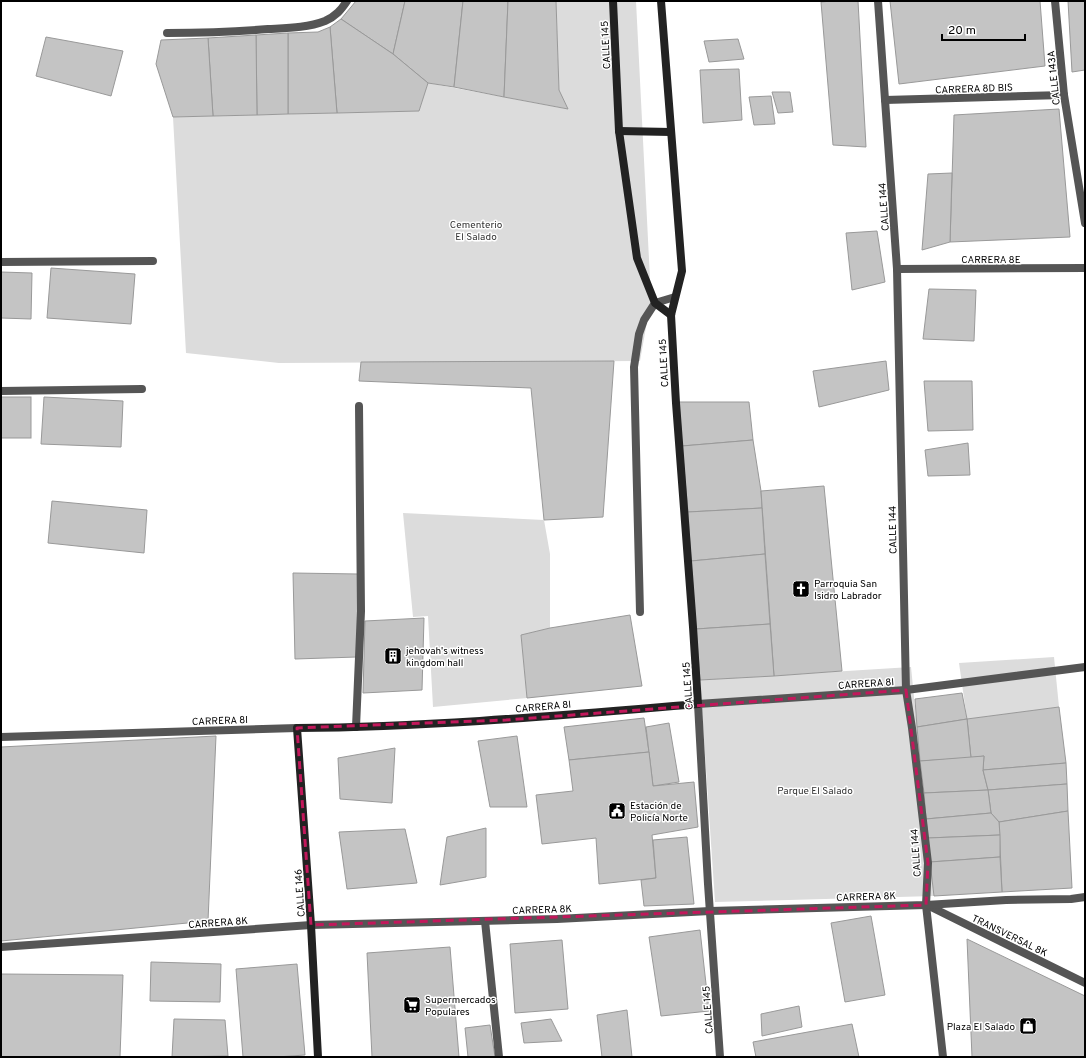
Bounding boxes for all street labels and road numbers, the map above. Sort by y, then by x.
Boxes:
street label: CALLE 145 [599,20,614,69]
street label: CALLE 143A [1045,50,1064,106]
street label: CARRERA 8D BIS [935,82,1013,97]
street label: CALLE 144 [876,182,893,231]
street label: CARRERA 8E [961,254,1021,267]
street label: CALLE 145 [657,338,672,387]
street label: CALLE 144 [887,506,900,554]
street label: CALLE 145 [680,661,697,710]
street label: CARRERA 8I [838,676,895,693]
street label: CARRERA 8I [515,699,572,716]
street label: CARRERA 8I [192,714,248,729]
street label: CALLE 144 [908,828,925,877]
street label: CALLE 146 [292,868,309,917]
street label: CARRERA 8K [836,890,897,905]
street label: CARRERA 8K [512,903,573,918]
street label: TRANSVERSAL 8K [969,912,1050,961]
street label: CARRERA 8K [188,915,249,932]
street label: CALLE 145 [700,985,717,1034]

